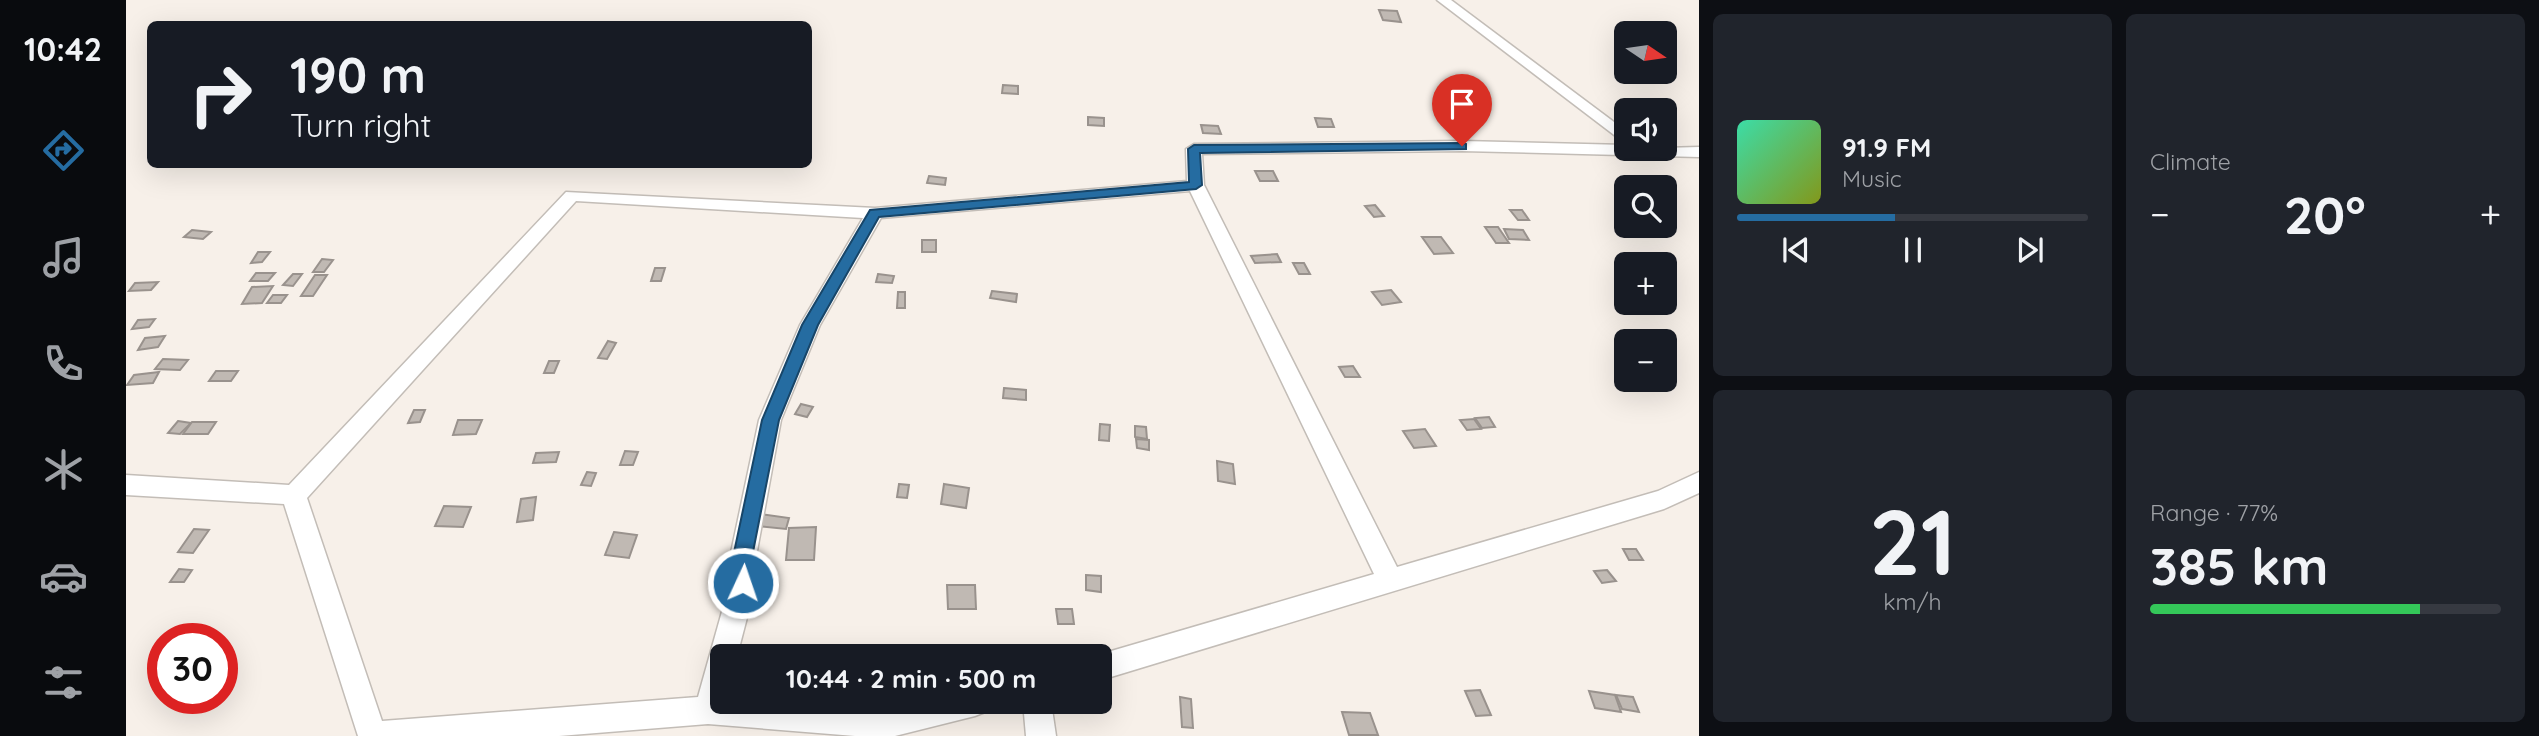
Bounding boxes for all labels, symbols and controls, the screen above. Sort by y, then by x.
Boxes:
north arrow [1614,21,1676,84]
map controls [1614,21,1677,392]
text: 10:42 [24,29,102,69]
text: 190 m [290,44,426,105]
icon: right [175,49,266,140]
pin [1432,74,1492,146]
icon: arrive [1443,85,1481,123]
button: sound [1614,98,1677,161]
text: Turn right [290,105,431,145]
icon: directions [39,126,88,175]
text: 91.9 FM [1842,131,1931,164]
text: Climate [2150,147,2231,176]
text: Music [1842,164,1902,193]
button: search [1614,175,1677,238]
text: 20° [2284,182,2366,247]
text: − [2150,190,2170,238]
text: + [2480,190,2501,238]
icon: previous [1777,231,1815,269]
icon: pause [1894,231,1932,269]
icon: next [2011,231,2049,269]
icon: music [39,233,88,282]
button: + [1614,252,1677,315]
button: − [1614,329,1677,392]
icon: phone [39,339,88,388]
icon: climate [39,445,88,494]
text: 21 [1869,484,1956,598]
text: Range · 77% [2150,498,2278,527]
text: 385 km [2150,533,2328,598]
position arrow [706,546,780,620]
icon: car [39,552,88,601]
text: km/h [1883,587,1942,616]
speed limit sign: 30 [147,623,238,714]
icon: filters [39,658,88,707]
text: 10:44 · 2 min · 500 m [786,662,1036,695]

